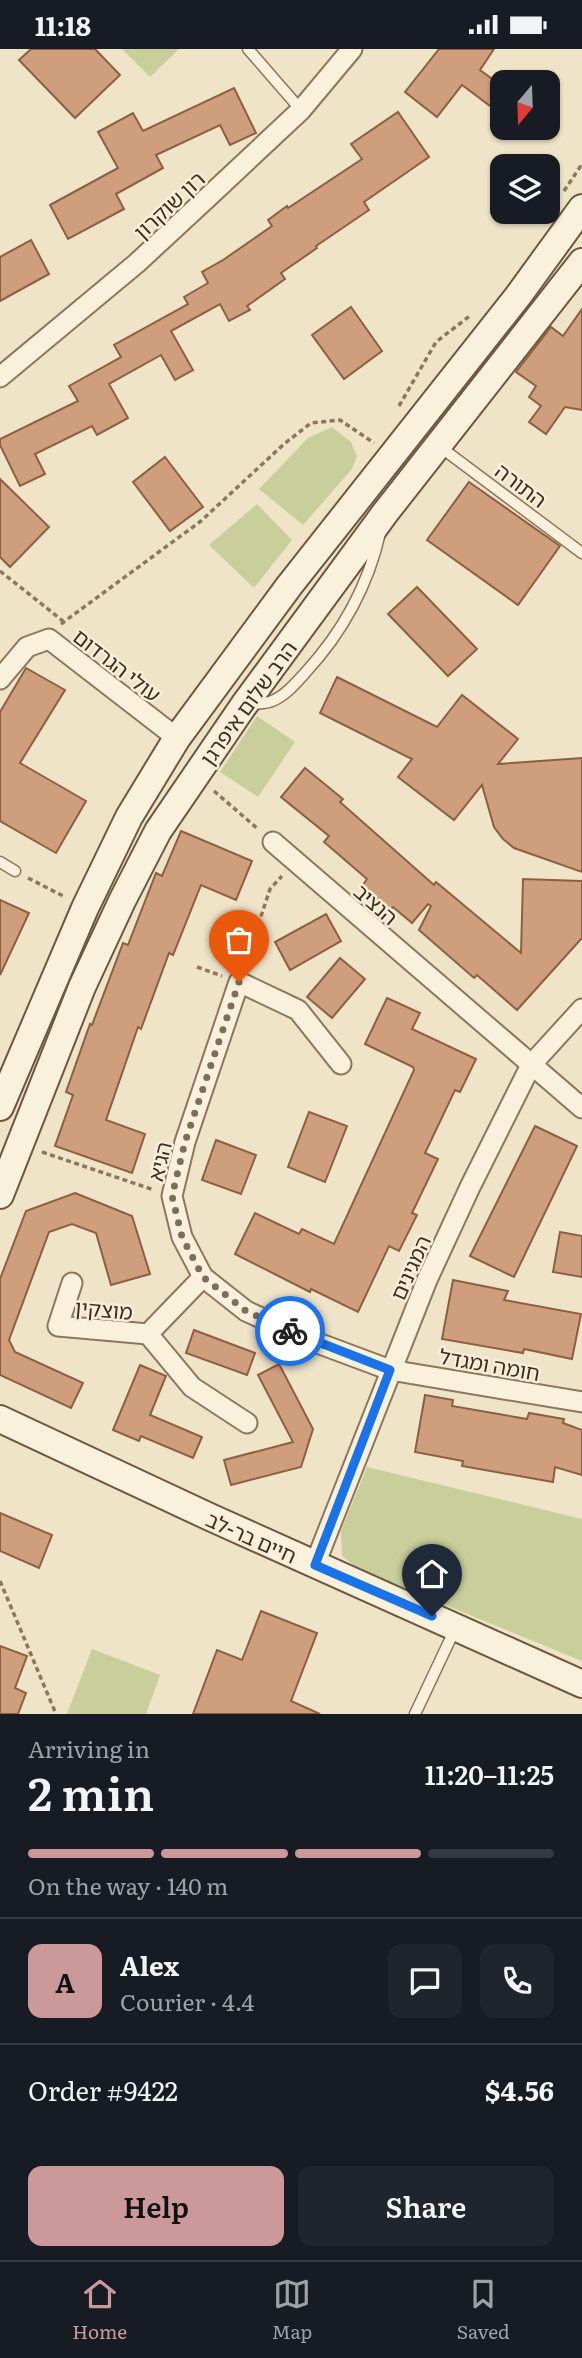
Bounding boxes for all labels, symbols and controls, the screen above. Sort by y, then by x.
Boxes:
text: 11:18 [35,5,91,44]
north arrow [490,70,560,140]
map controls [490,70,560,224]
button: layers [490,154,560,224]
street label: רון שוקרון [125,163,211,245]
street label: התורה [490,454,554,514]
street label: עולי הגרדום [67,620,169,708]
street label: הרב שלום איפרגן [191,633,303,771]
street label: הנציב [348,875,406,931]
pin [209,910,269,982]
icon: bag [220,921,258,959]
street label: הגיא [138,1138,178,1184]
street label: המגינים [381,1230,437,1304]
street label: מוצקין [74,1290,134,1326]
courier [255,1296,325,1366]
icon: bike [271,1312,309,1350]
street label: חומה ומגדל [437,1339,543,1387]
street label: חיים בר-לב [202,1502,302,1570]
pin [402,1544,462,1616]
icon: home [413,1555,451,1593]
text: Arriving in [28,1731,150,1765]
text: 11:20–11:25 [425,1754,554,1793]
text: 2 min [28,1757,154,1825]
text: On the way · 140 m [28,1868,228,1902]
button: chat [388,1944,462,2018]
button: phone [480,1944,554,2018]
text: Alex [120,1945,179,1984]
text: A [55,1962,75,2001]
text: Courier · 4.4 [120,1984,254,2018]
text: Order #9422 [28,2070,178,2109]
text: $4.56 [485,2070,554,2109]
button: Help [28,2166,284,2246]
button: Share [298,2166,554,2246]
tab: Home [72,2275,127,2345]
tab: Map [272,2275,312,2345]
tab: Saved [457,2275,510,2345]

